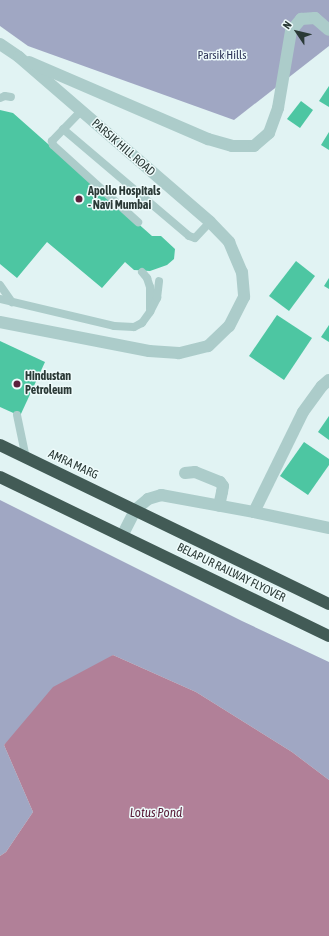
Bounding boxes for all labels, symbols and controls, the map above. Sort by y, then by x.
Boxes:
north arrow [277,12,317,52]
text: N [280,19,294,31]
park label: Parsik Hills [197,49,247,63]
street label: PARSIK HILL ROAD [88,117,158,179]
place label: Apollo Hospitals - Navi Mumbai [88,185,160,213]
marker: Apollo Hospitals - Navi Mumbai [73,193,85,205]
place label: Hindustan Petroleum [25,370,72,398]
marker: Hindustan Petroleum [12,379,22,389]
street label: AMRA MARG [46,447,100,483]
street label: BELAPUR RAILWAY FLYOVER [174,540,288,606]
water label: Lotus Pond [130,805,182,821]

